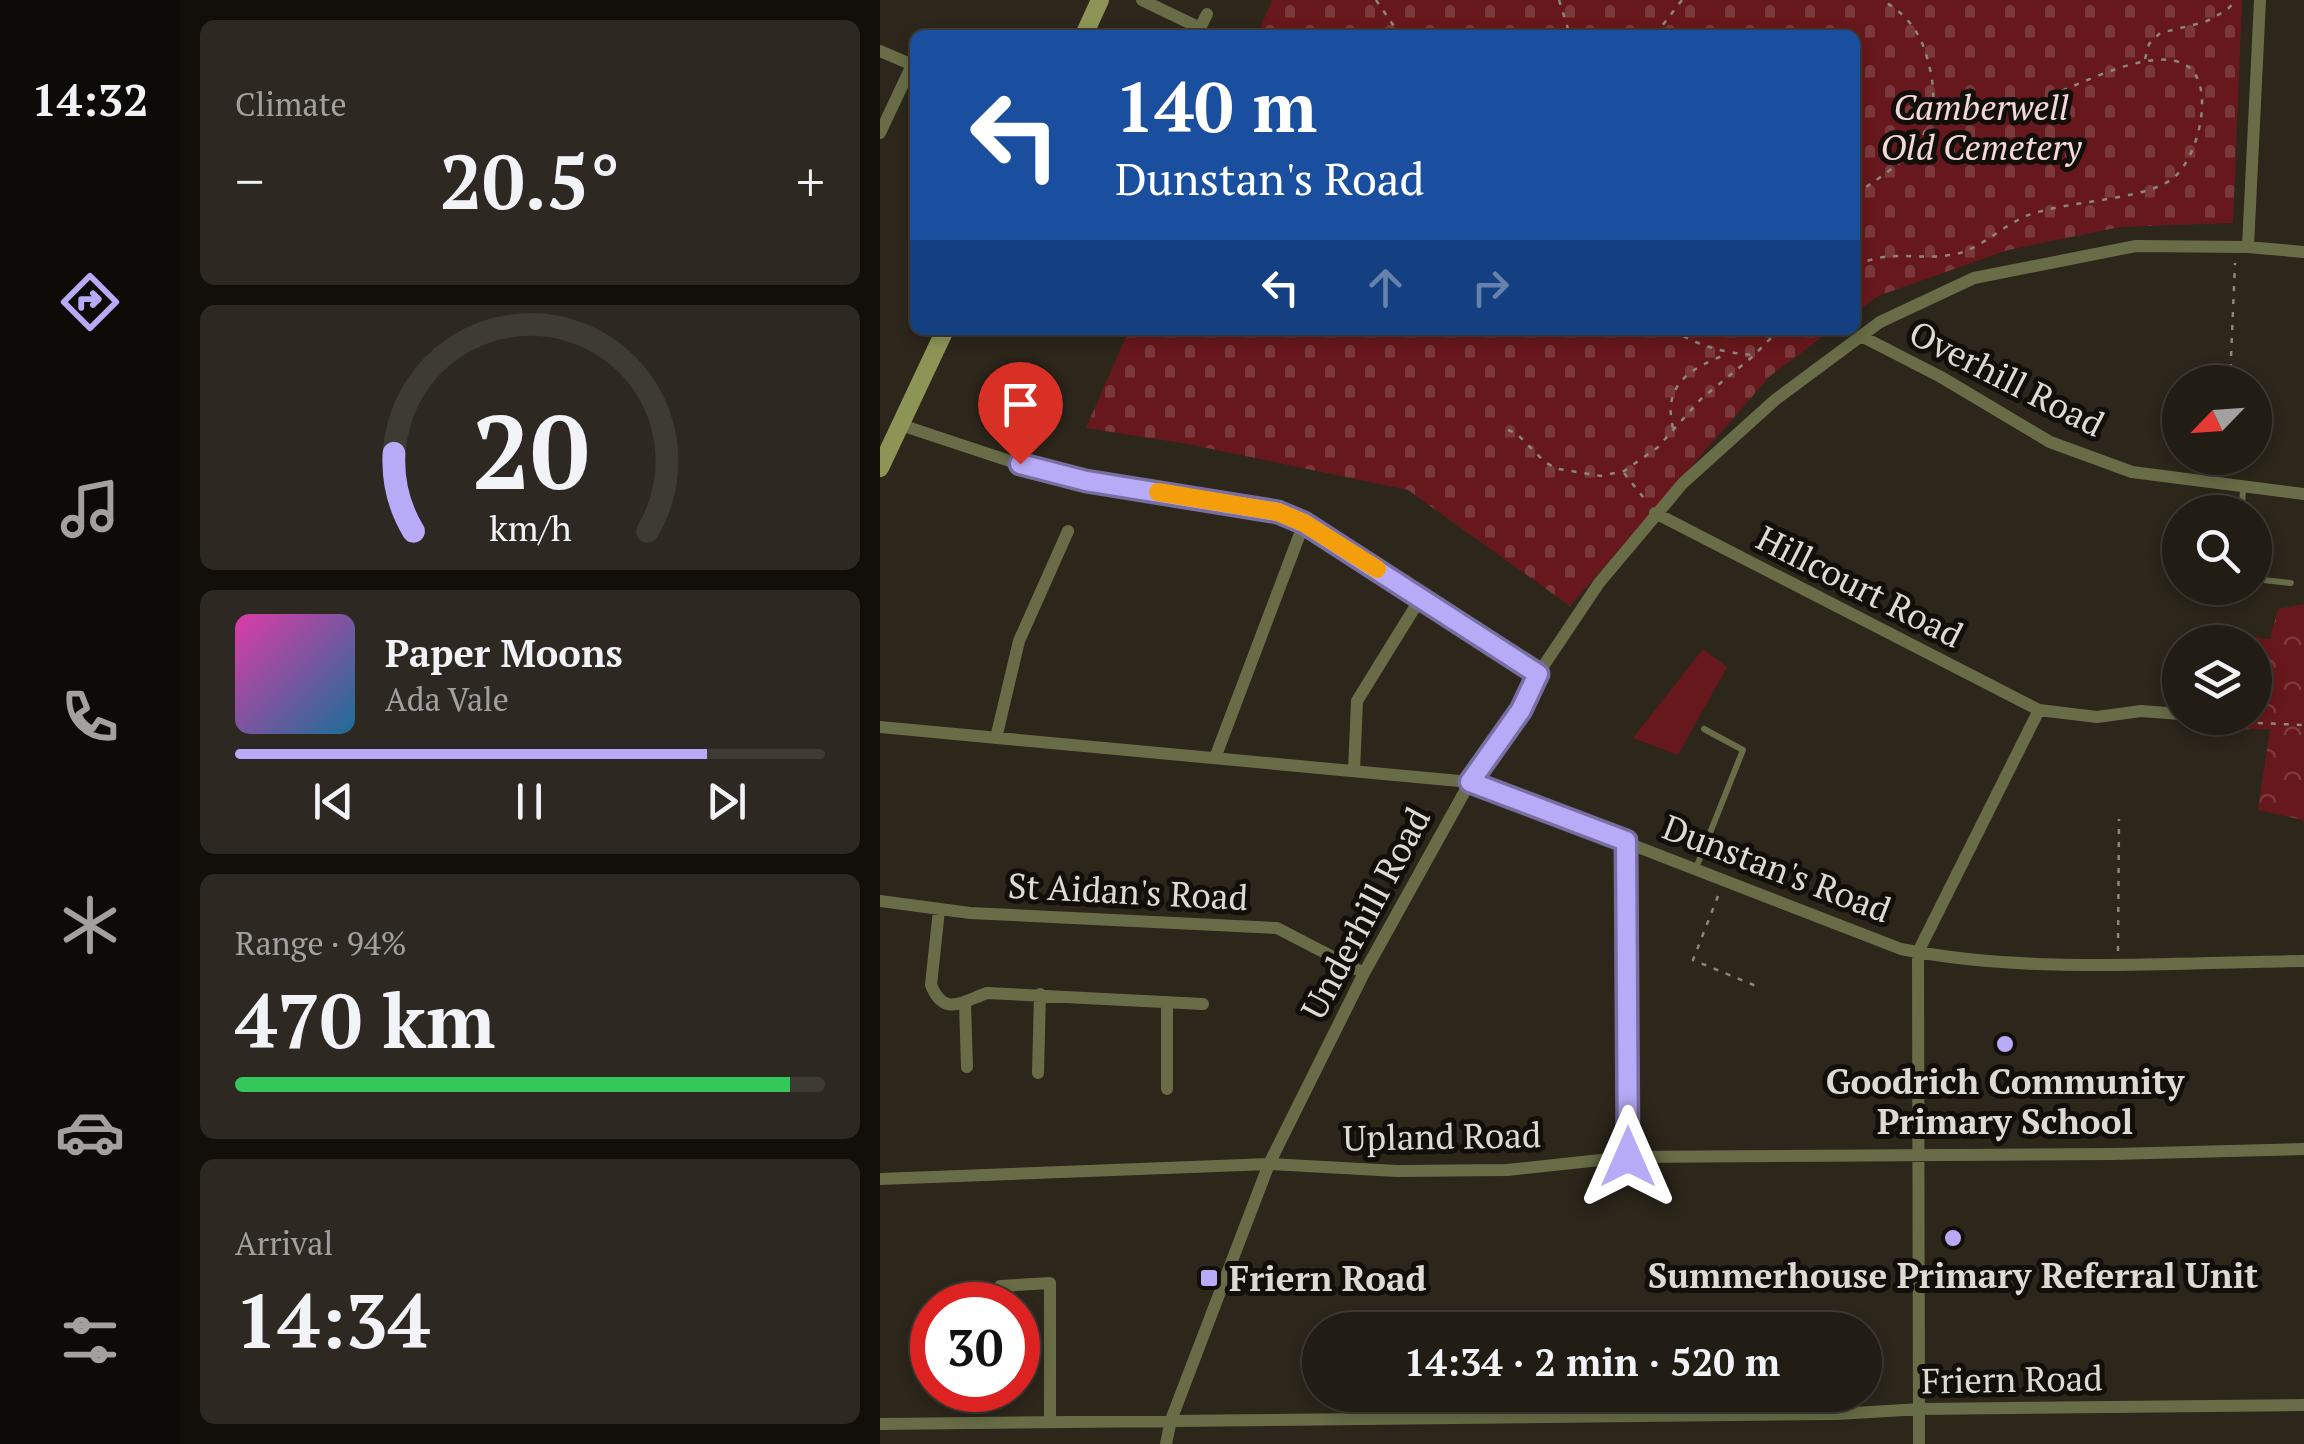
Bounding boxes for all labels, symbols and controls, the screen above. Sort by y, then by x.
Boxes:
text: 140 m [1115,59,1317,152]
text: 14:32 [31,69,149,129]
icon: left [950,70,1080,200]
text: Climate [235,83,347,125]
park label: Camberwell Old Cemetery [1881,84,2083,170]
text: 20.5° [440,131,620,230]
text: − [235,144,264,217]
text: + [796,144,825,217]
text: Dunstan's Road [1115,148,1425,208]
icon: left [1253,260,1308,315]
icon: ahead [1358,260,1413,315]
icon: right [1463,260,1518,315]
icon: directions [55,267,125,337]
street label: Overhill Road [1902,309,2112,447]
pin [978,362,1063,465]
north arrow [2162,365,2272,475]
map controls [2162,365,2272,735]
icon: arrive [993,377,1048,432]
text: 20 [471,381,589,519]
icon: music [55,474,125,544]
button: search [2162,495,2272,605]
text: km/h [489,504,571,551]
street label: Hillcourt Road [1749,514,1971,658]
button: layers [2162,625,2272,735]
text: Paper Moons [385,628,623,678]
text: Ada Vale [385,678,509,720]
icon: phone [55,682,125,752]
icon: previous [306,774,361,829]
icon: pause [502,774,557,829]
icon: next [699,774,754,829]
street label: Underhill Road [1290,799,1440,1027]
street label: Dunstan's Road [1656,803,1898,933]
street label: St Aidan's Road [1007,862,1249,920]
icon: climate [55,890,125,960]
text: Range · 94% [235,922,407,964]
text: 470 km [235,970,495,1069]
marker: Goodrich Community Primary School [1994,1033,2016,1055]
place label: Goodrich Community Primary School [1826,1058,2185,1144]
icon: car [55,1097,125,1167]
position arrow [1576,1105,1680,1209]
street label: Upland Road [1342,1111,1542,1161]
text: Arrival [235,1222,333,1264]
marker: Summerhouse Primary Referral Unit [1942,1227,1964,1249]
place label: Summerhouse Primary Referral Unit [1648,1252,2258,1298]
place label: Friern Road [1229,1255,1427,1301]
marker: Friern Road [1198,1267,1220,1289]
text: 14:34 [235,1270,430,1369]
speed limit sign: 30 [910,1282,1040,1412]
icon: filters [55,1305,125,1375]
text: 14:34 · 2 min · 520 m [1404,1337,1780,1387]
street label: Friern Road [1921,1354,2103,1404]

